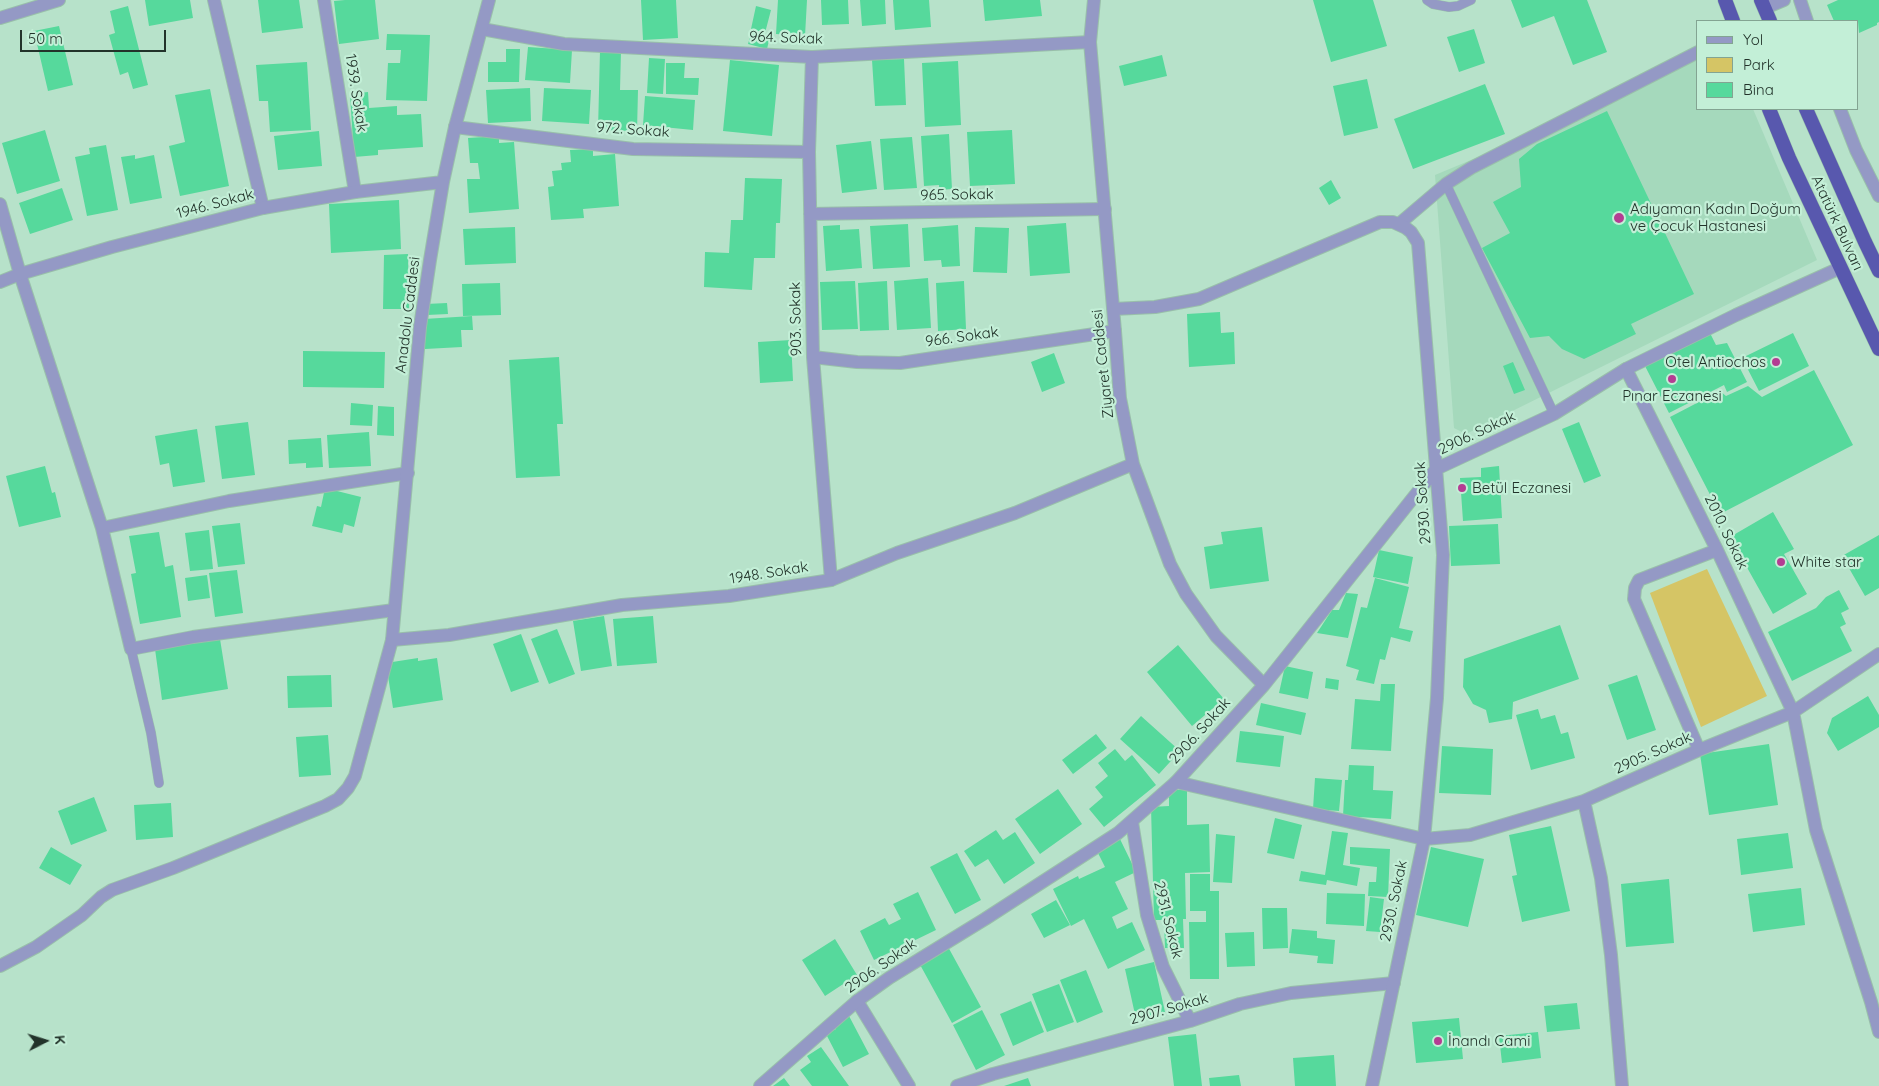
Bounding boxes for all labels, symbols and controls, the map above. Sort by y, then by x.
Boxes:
scale bar [22,20,169,52]
legend [1696,20,1859,110]
street label: 964. Sokak [749,28,823,48]
text: 50 m [28,29,63,48]
text: Yol [1743,30,1763,49]
street label: 1939. Sokak [341,53,371,133]
text: Park [1743,55,1775,74]
text: Bina [1743,80,1774,99]
street label: 972. Sokak [596,118,670,142]
street label: Atatürk Bulvarı [1807,173,1867,273]
street label: 1946. Sokak [174,185,256,223]
street label: 965. Sokak [920,185,994,205]
place label: Adıyaman Kadın Doğum ve Çocuk Hastanesi [1630,200,1801,235]
marker: Adıyaman Kadın Doğum ve Çocuk Hastanesi [1612,211,1626,225]
street label: Anadolu Caddesi [392,256,424,374]
street label: 903. Sokak [786,282,806,356]
street label: Ziyaret Caddesi [1088,309,1118,419]
street label: 966. Sokak [924,323,1000,351]
place label: Otel Antiochos [1665,353,1766,371]
marker: Otel Antiochos [1770,356,1782,368]
marker: Pınar Eczanesi [1666,373,1678,385]
place label: Pınar Eczanesi [1622,387,1722,405]
street label: 2906. Sokak [1436,407,1518,459]
street label: 2930. Sokak [1411,461,1435,545]
place label: Betül Eczanesi [1472,479,1571,497]
marker: Betül Eczanesi [1456,482,1468,494]
street label: 2010. Sokak [1700,492,1752,572]
place label: White star [1791,553,1862,571]
marker: White star [1775,556,1787,568]
street label: 1948. Sokak [728,558,810,588]
street label: 2906. Sokak [1166,694,1234,768]
street label: 2905. Sokak [1612,728,1694,778]
street label: 2930. Sokak [1377,859,1411,943]
street label: 2931. Sokak [1150,879,1186,961]
street label: 2906. Sokak [842,935,920,997]
street label: 2907. Sokak [1128,989,1210,1029]
north arrow [20,1016,70,1066]
place label: İnandı Cami [1448,1032,1530,1050]
text: K [51,1034,69,1045]
marker: İnandı Cami [1432,1035,1444,1047]

